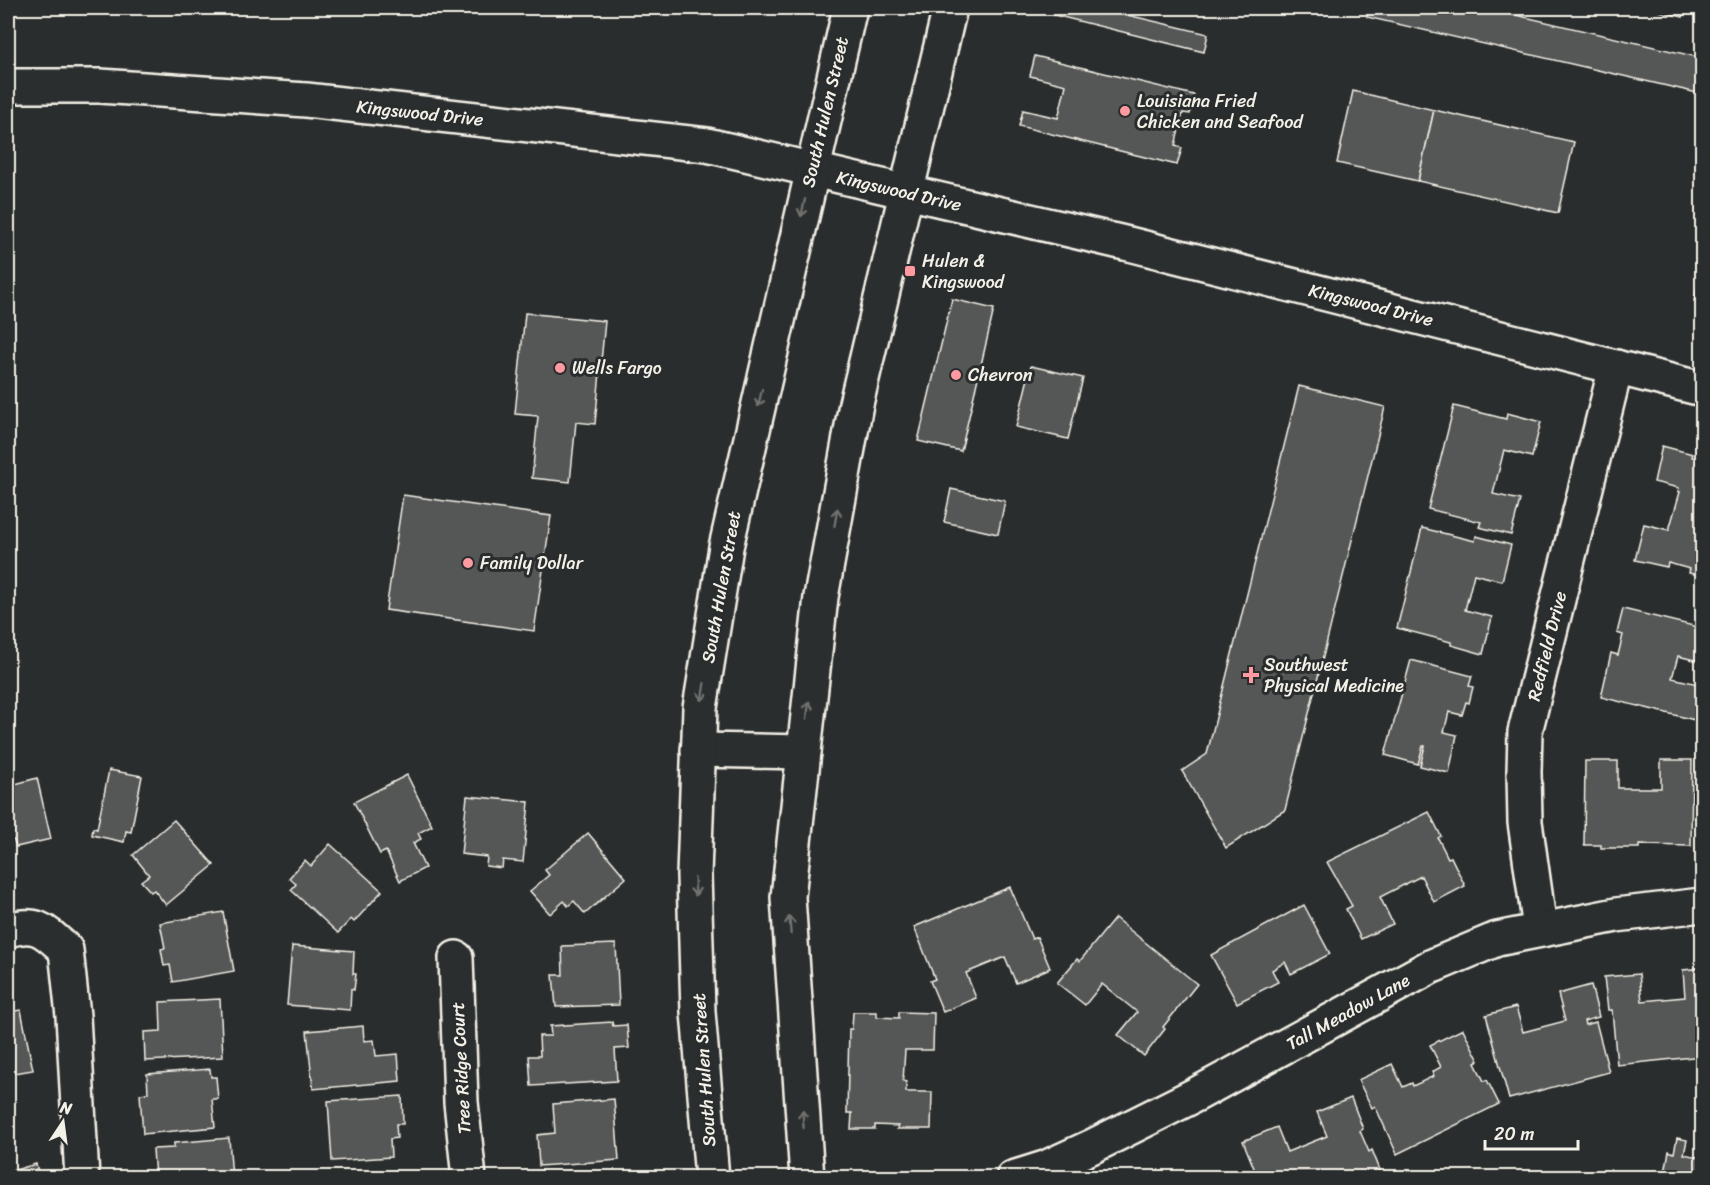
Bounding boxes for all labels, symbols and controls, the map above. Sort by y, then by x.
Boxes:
street label: South Hulen Street [792,33,858,191]
place label: Louisiana Fried Chicken and Seafood [1137,85,1304,138]
street label: Kingswood Drive [355,90,485,136]
marker: Louisiana Fried Chicken and Seafood [1118,104,1132,118]
street label: Kingswood Drive [833,161,965,221]
one-way arrow [797,197,808,217]
place label: Hulen & Kingswood [922,245,1006,298]
marker: Hulen & Kingswood [903,264,917,278]
street label: Kingswood Drive [1305,274,1437,336]
place label: Wells Fargo [572,352,662,384]
place label: Chevron [968,359,1033,391]
marker: Wells Fargo [553,361,567,375]
marker: Chevron [949,368,963,382]
one-way arrow [754,388,765,407]
one-way arrow [831,507,842,527]
street label: South Hulen Street [692,508,750,666]
place label: Family Dollar [480,547,585,579]
marker: Family Dollar [461,556,475,570]
street label: Redfield Drive [1518,588,1576,704]
place label: Southwest Physical Medicine [1264,649,1404,702]
marker: Southwest Physical Medicine [1242,666,1260,684]
one-way arrow [697,682,708,702]
one-way arrow [803,700,814,720]
one-way arrow [689,876,700,896]
one-way arrow [784,915,795,935]
street label: Tall Meadow Lane [1280,965,1416,1059]
street label: South Hulen Street [683,992,725,1148]
street label: Tree Ridge Court [442,1001,480,1135]
north arrow [33,1092,93,1152]
text: N [57,1092,76,1123]
one-way arrow [797,1110,808,1130]
scale bar [1485,1113,1578,1151]
text: 20 m [1494,1118,1534,1150]

